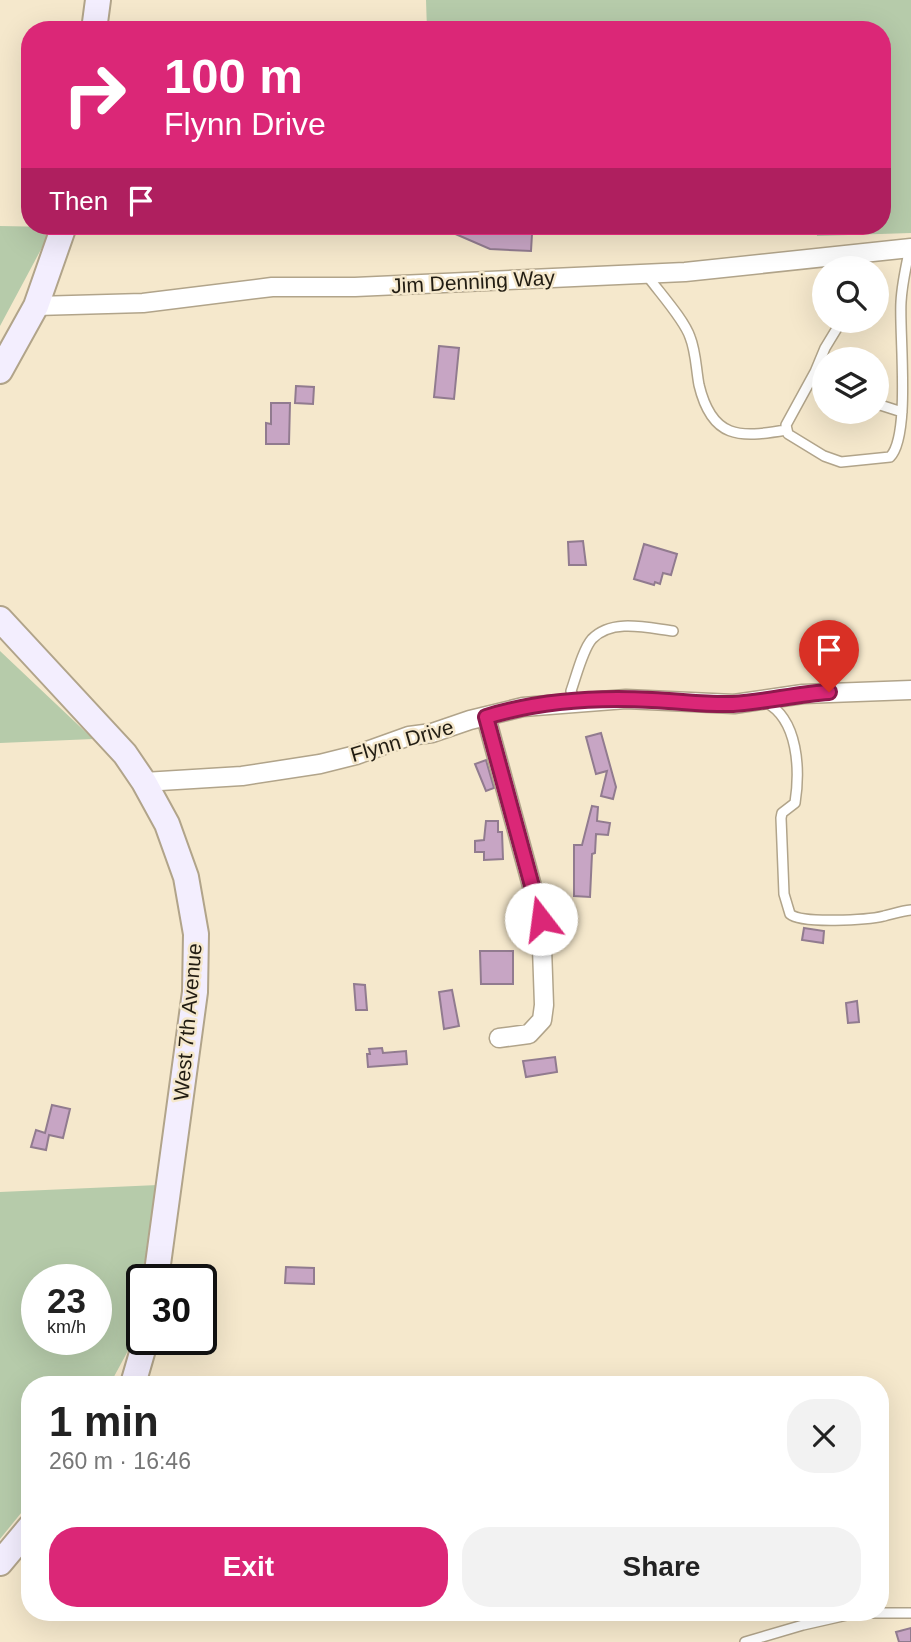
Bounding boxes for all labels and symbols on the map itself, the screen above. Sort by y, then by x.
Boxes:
street label: Jim Denning Way [391,266,556,297]
pin [799,620,859,692]
street label: Flynn Drive [348,715,456,766]
position arrow [504,882,578,956]
street label: West 7th Avenue [169,942,206,1102]
speed limit sign: 30 [126,1264,217,1355]

